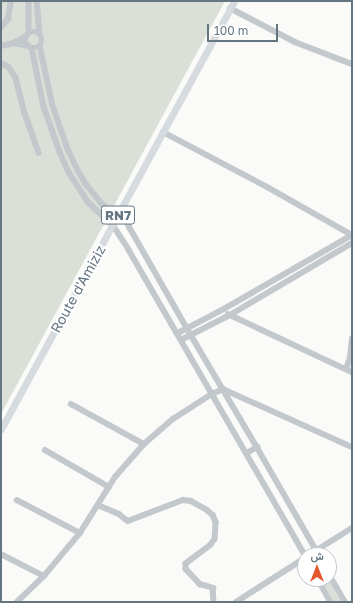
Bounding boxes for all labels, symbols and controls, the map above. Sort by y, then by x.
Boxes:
scale bar [209,16,280,42]
text: 100 m [214,23,248,38]
road number: RN7 [101,204,135,226]
street label: Route d'Amiziz [47,242,109,336]
north arrow [297,547,337,587]
text: ش [310,549,324,562]

